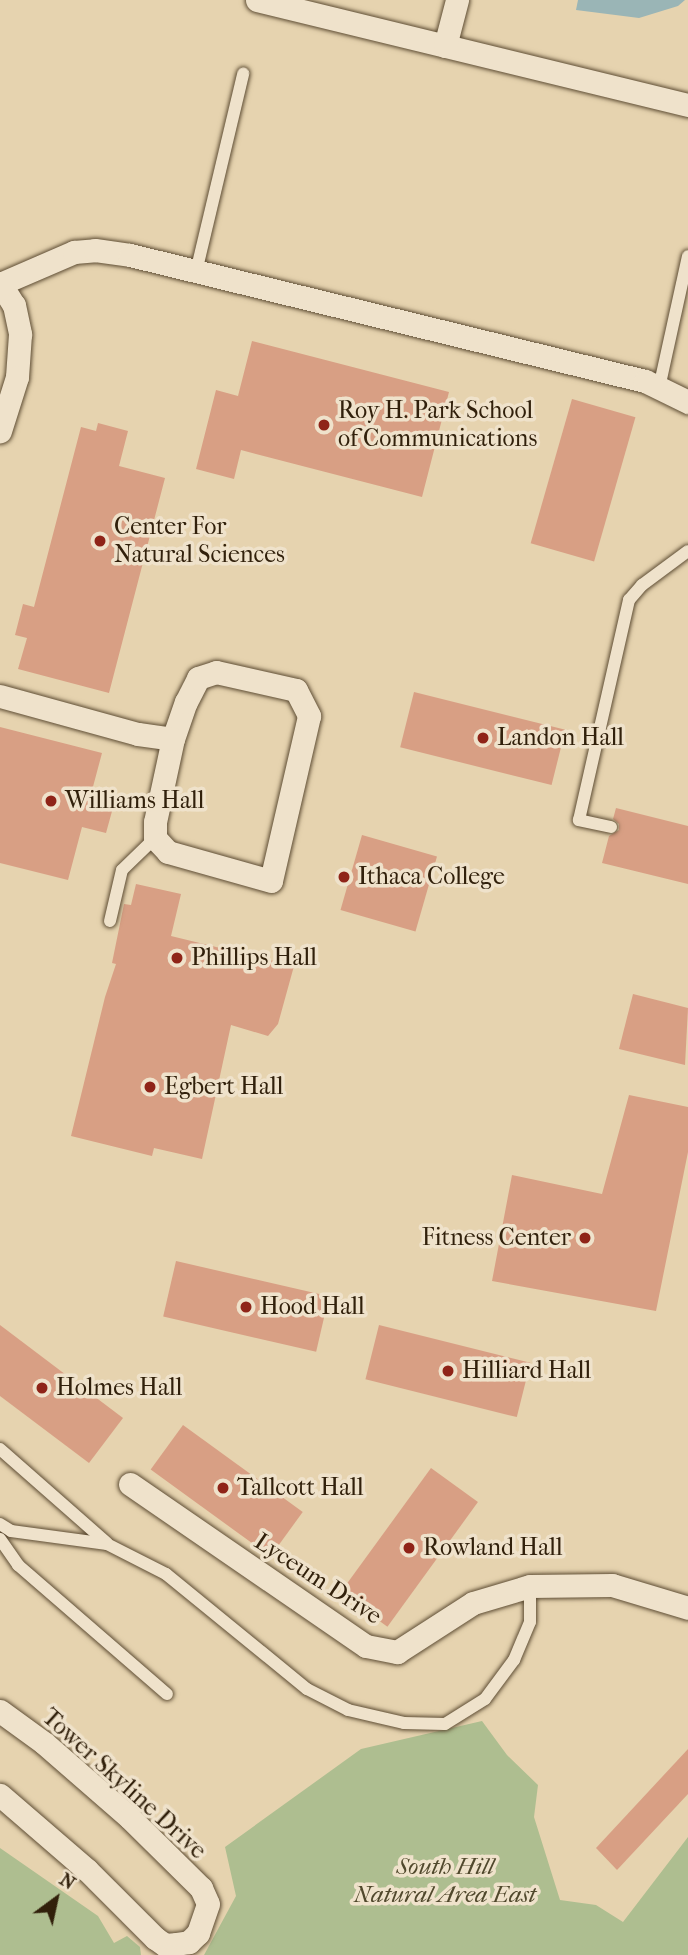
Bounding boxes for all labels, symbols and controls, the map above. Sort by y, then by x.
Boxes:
place label: Roy H. Park School of Communications [338,397,537,453]
marker: Roy H. Park School of Communications [316,417,332,433]
place label: Center For Natural Sciences [114,513,285,569]
marker: Center For Natural Sciences [92,533,108,549]
place label: Landon Hall [497,724,624,752]
marker: Landon Hall [475,730,491,746]
place label: Williams Hall [65,787,204,815]
marker: Williams Hall [43,793,59,809]
place label: Ithaca College [358,863,505,891]
marker: Ithaca College [336,869,352,885]
place label: Phillips Hall [191,944,317,972]
marker: Phillips Hall [169,950,185,966]
place label: Egbert Hall [164,1073,283,1101]
marker: Egbert Hall [142,1079,158,1095]
place label: Fitness Center [422,1224,571,1252]
marker: Fitness Center [577,1230,593,1246]
place label: Hood Hall [260,1293,365,1321]
marker: Hood Hall [238,1299,254,1315]
place label: Hilliard Hall [462,1357,591,1385]
marker: Hilliard Hall [440,1363,456,1379]
place label: Holmes Hall [56,1374,182,1402]
marker: Holmes Hall [34,1380,50,1396]
place label: Tallcott Hall [237,1474,364,1502]
marker: Tallcott Hall [215,1480,231,1496]
street label: Lyceum Drive [249,1527,387,1631]
place label: Rowland Hall [423,1534,563,1562]
marker: Rowland Hall [401,1540,417,1556]
street label: Tower Skyline Drive [36,1703,212,1865]
park label: South Hill Natural Area East [354,1853,536,1909]
north arrow [21,1864,91,1934]
text: N [55,1868,79,1895]

